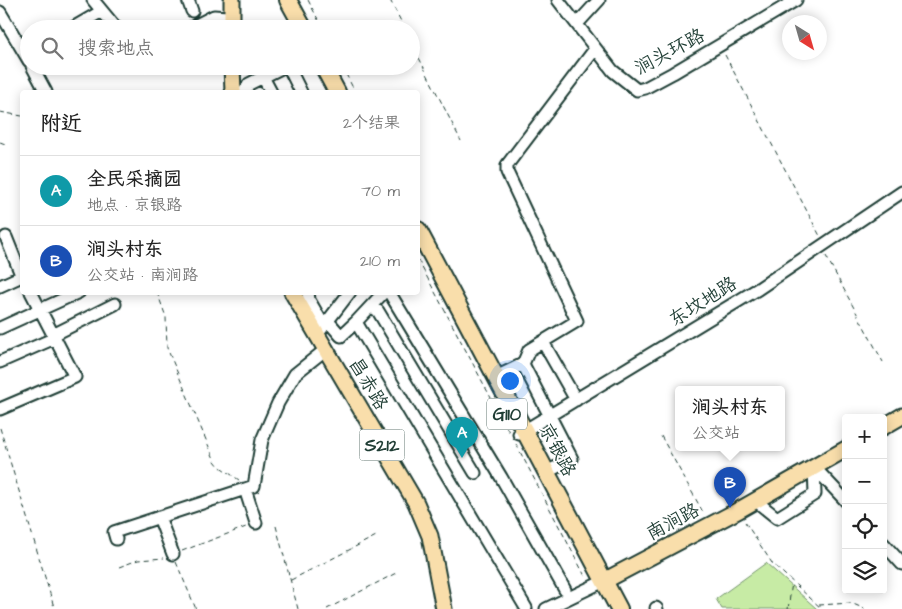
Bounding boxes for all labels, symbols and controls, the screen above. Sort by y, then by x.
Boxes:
north arrow [782,15,827,60]
search box [20,20,420,75]
street label: 涧头环路 [630,22,710,82]
icon: search [38,34,66,62]
text: 搜索地点 [78,35,154,62]
text: 附近 [40,109,82,138]
text: 2个结果 [343,112,400,134]
text: 全民采摘园 [87,166,182,193]
text: A [51,180,61,202]
text: 70 m [361,180,400,202]
text: 地点 · 京银路 [87,194,182,216]
text: 涧头村东 [87,236,163,263]
text: B [50,250,62,272]
text: 210 m [360,250,400,272]
text: 公交站 · 南涧路 [87,264,198,286]
street label: 东坟地路 [664,270,742,334]
street label: 昌赤路 [342,353,394,415]
your location [497,368,523,394]
popup [675,386,785,451]
text: 涧头村东 [692,394,768,421]
road number: G110 [487,398,527,429]
map controls [842,414,887,594]
button: + [842,414,887,459]
pin: A [446,417,478,458]
street label: 京银路 [532,418,582,482]
text: 公交站 [692,422,740,444]
road number: S212 [360,430,404,460]
button: − [842,459,887,504]
pin: B [714,467,746,508]
street label: 南涧路 [641,497,705,547]
button: locate [842,504,887,549]
button: layers [842,549,887,594]

